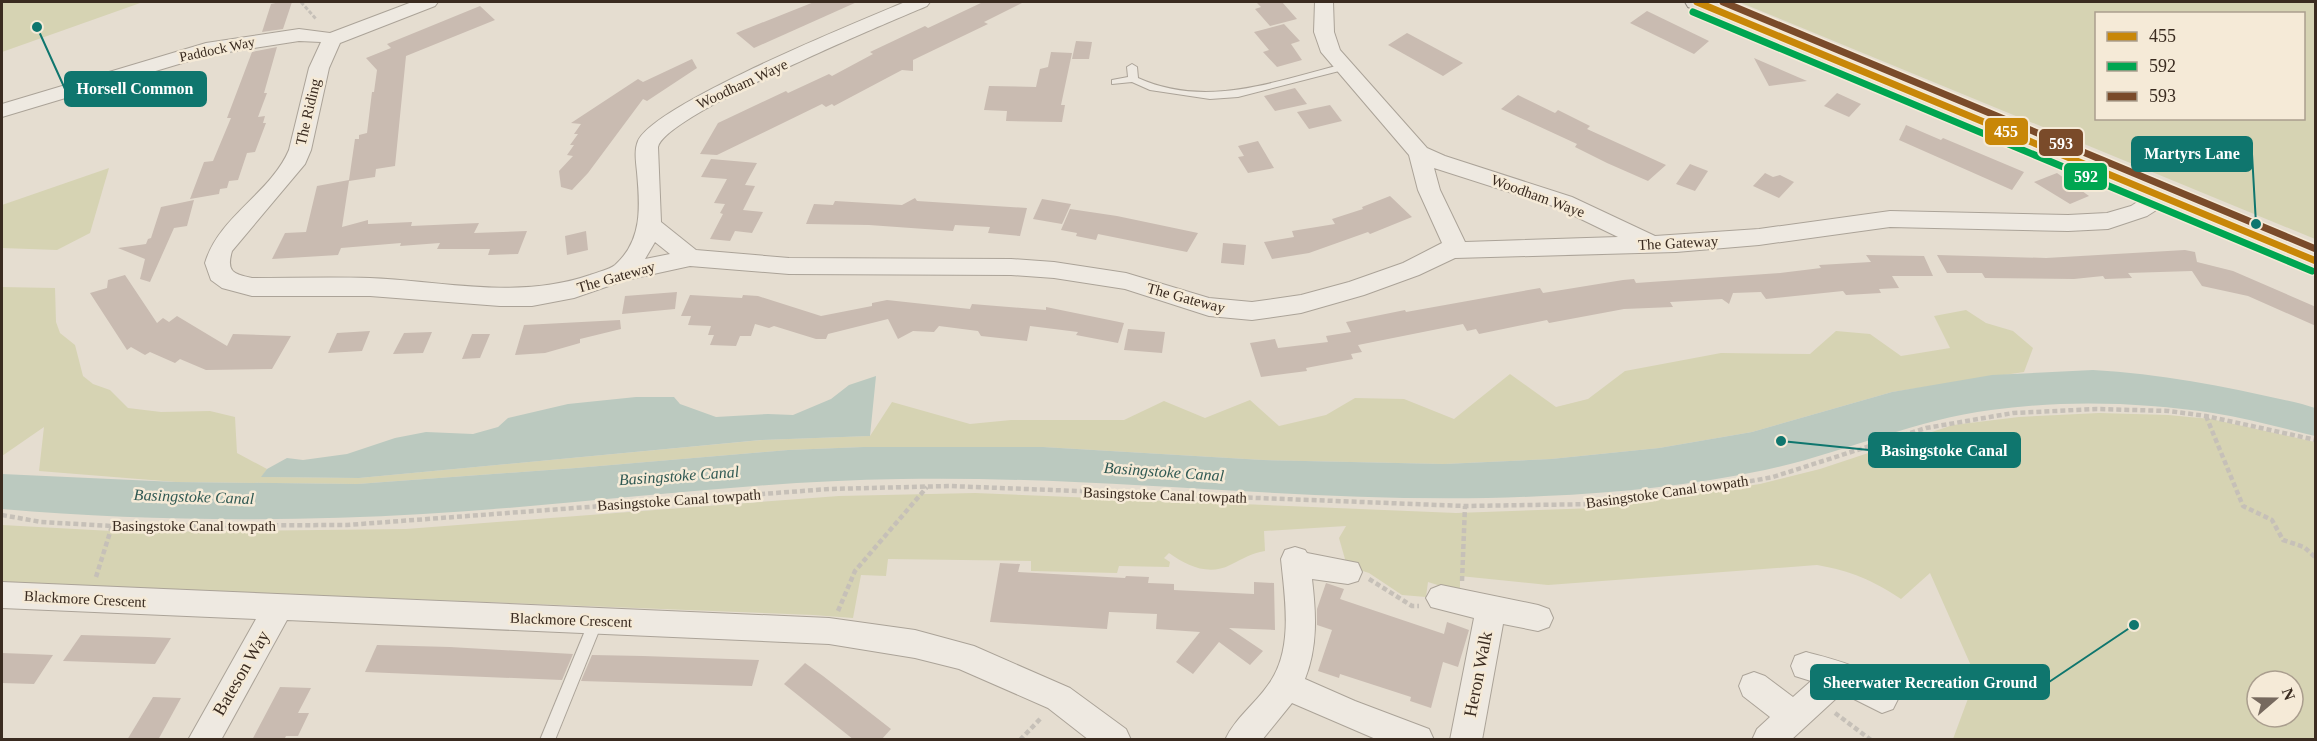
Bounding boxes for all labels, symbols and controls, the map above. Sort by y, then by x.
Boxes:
legend [2095,12,2305,120]
text: 455 [2149,26,2176,46]
street label: Paddock Way [178,34,256,65]
street label: Woodham Waye [694,56,790,112]
text: 592 [2149,56,2176,76]
callout: Horsell Common [65,72,206,106]
street label: The Riding [293,77,324,147]
text: Horsell Common [77,80,194,97]
text: 593 [2149,86,2176,106]
line badge: 455 [1984,117,2029,146]
text: 455 [1994,123,2018,140]
line badge: 593 [2038,128,2084,157]
text: 593 [2049,135,2073,152]
callout: Martyrs Lane [2132,137,2252,171]
text: Martyrs Lane [2144,145,2240,163]
line badge: 592 [2063,162,2108,191]
text: 592 [2074,168,2098,185]
street label: Woodham Waye [1489,172,1587,220]
street label: The Gateway [1637,233,1719,253]
street label: The Gateway [575,258,657,296]
street label: The Gateway [1145,280,1227,316]
callout: Basingstoke Canal [1869,433,2020,467]
text: Basingstoke Canal [1881,442,2008,460]
water label: Basingstoke Canal [1103,459,1225,485]
water label: Basingstoke Canal [618,463,740,489]
street label: Basingstoke Canal towpath [1585,473,1750,511]
street label: Basingstoke Canal towpath [1083,484,1248,506]
water label: Basingstoke Canal [133,486,255,508]
street label: Basingstoke Canal towpath [597,486,762,514]
street label: Basingstoke Canal towpath [112,518,277,534]
street label: Blackmore Crescent [24,588,147,610]
street label: Blackmore Crescent [510,610,633,630]
street label: Bateson Way [209,627,273,719]
street label: Heron Walk [1460,630,1496,718]
callout: Sheerwater Recreation Ground [1811,665,2049,699]
north arrow [2245,669,2305,729]
text: Sheerwater Recreation Ground [1823,674,2037,691]
text: N [2279,686,2299,703]

